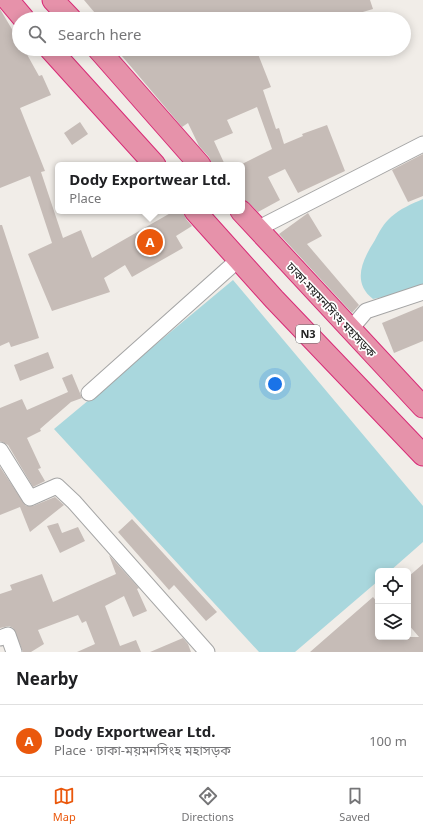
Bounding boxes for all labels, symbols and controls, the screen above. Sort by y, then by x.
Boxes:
search box [12,12,411,56]
icon: search [26,23,48,45]
text: Search here [58,24,141,44]
popup [55,162,245,214]
text: Dody Exportwear Ltd. [69,169,231,189]
text: Place [69,189,101,207]
pin: A [137,227,163,257]
street label: ঢাকা-ময়মনসিংহ মহাসড়ক [282,258,380,361]
road number: N3 [296,325,320,343]
your location [265,374,285,394]
map controls [375,568,411,640]
button: locate [375,568,411,604]
button: layers [375,604,411,640]
text: Nearby [16,667,78,690]
text: Dody Exportwear Ltd. [54,721,215,741]
text: A [25,732,34,750]
text: 100 m [369,732,407,750]
text: Place · ঢাকা-ময়মনসিংহ মহাসড়ক [54,741,231,759]
tab: Map [53,785,76,824]
tab: Directions [181,785,234,824]
tab: Saved [339,785,370,824]

